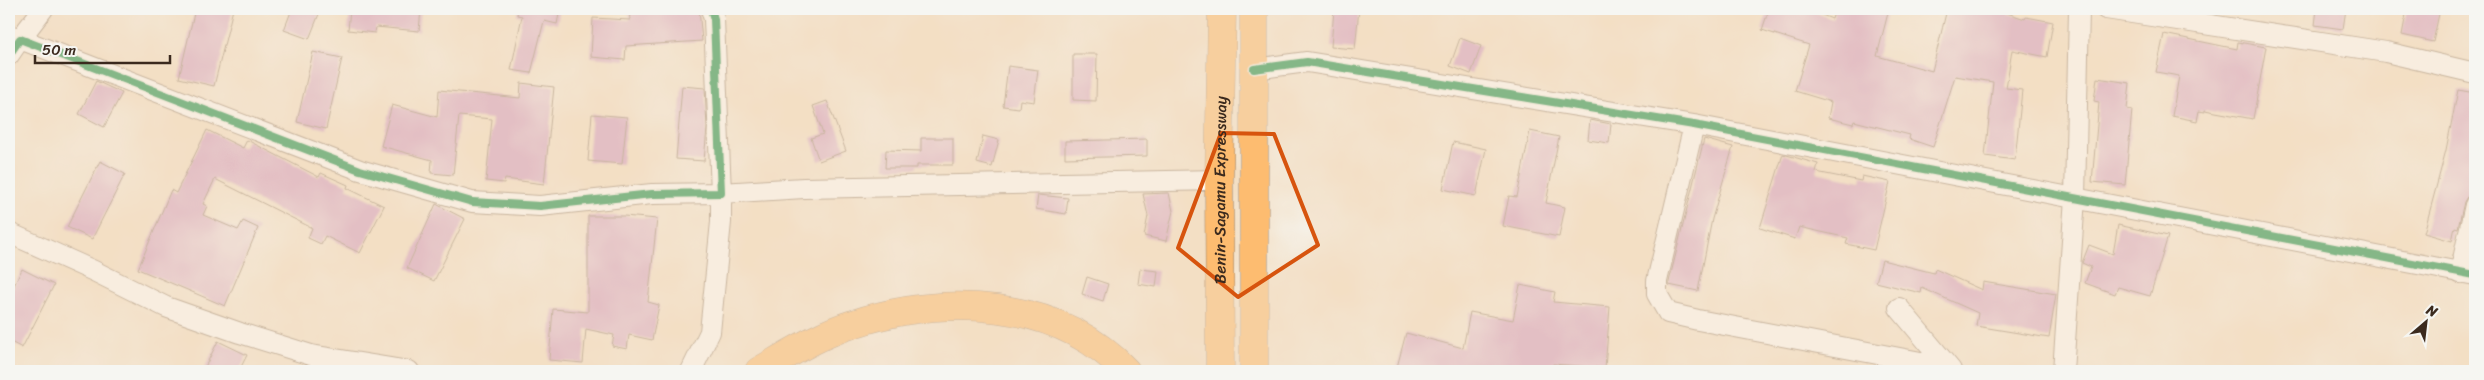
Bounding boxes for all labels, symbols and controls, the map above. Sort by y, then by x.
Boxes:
scale bar [35,32,170,64]
text: 50 m [42,37,77,63]
street label: Benin-Sagamu Expressway [1204,95,1235,284]
text: N [2421,297,2442,324]
north arrow [2402,298,2452,348]

